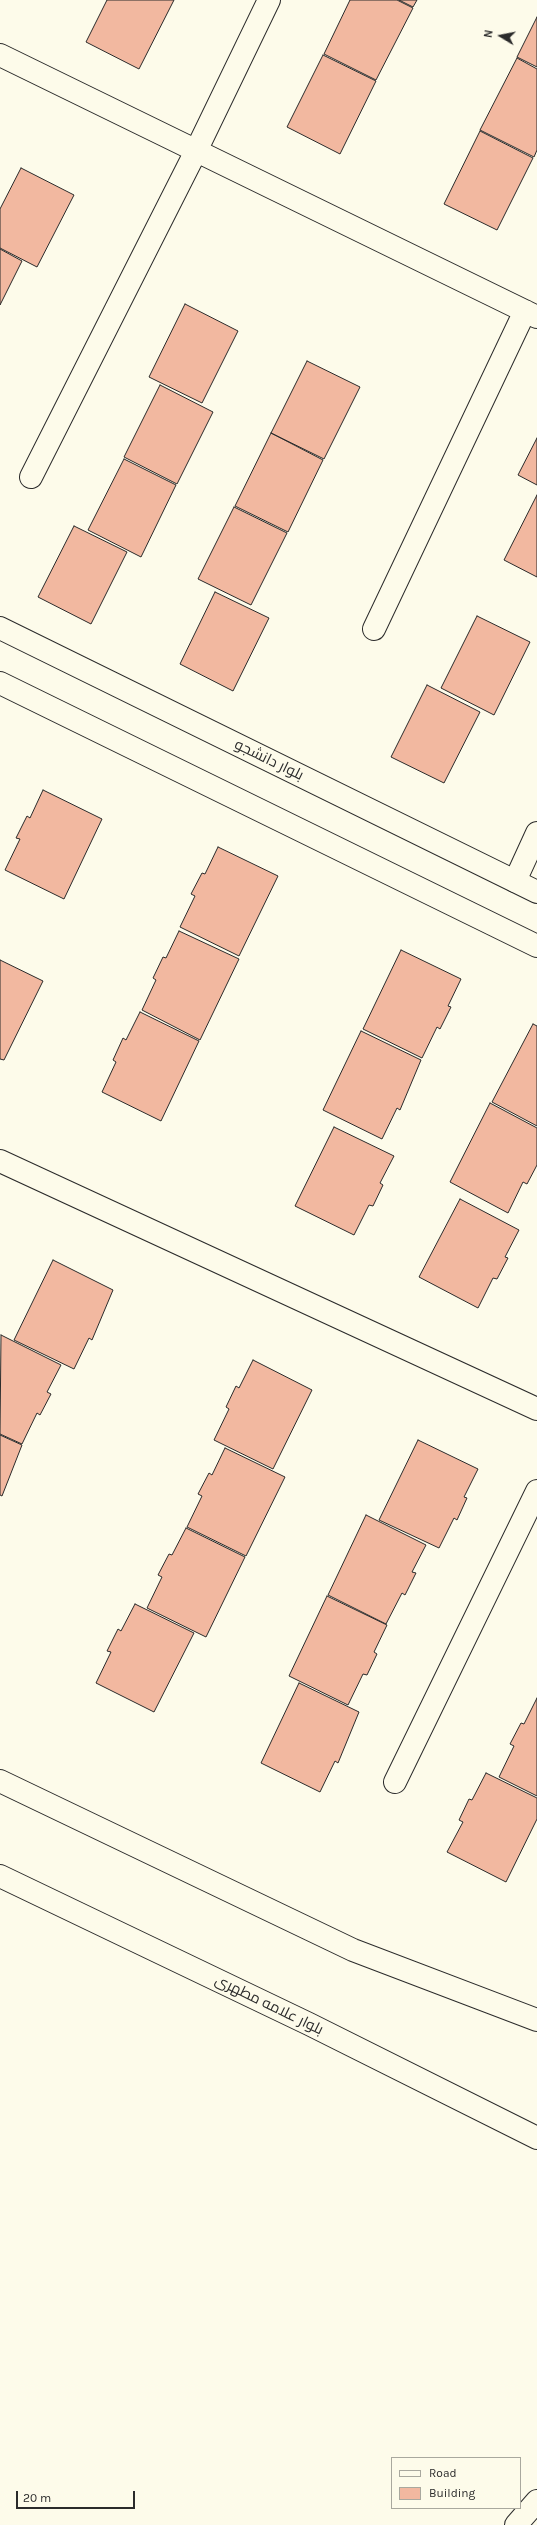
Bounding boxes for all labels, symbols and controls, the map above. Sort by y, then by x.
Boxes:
north arrow [481,16,521,56]
text: N [482,29,496,39]
street label: بلوار دانشجو [231,736,307,784]
street label: بلوار علامه مطهری [212,1971,326,2039]
legend [391,2457,521,2509]
text: Road [429,2466,457,2480]
scale bar [18,2483,137,2509]
text: Building [429,2486,475,2500]
text: 20 m [23,2491,51,2505]

